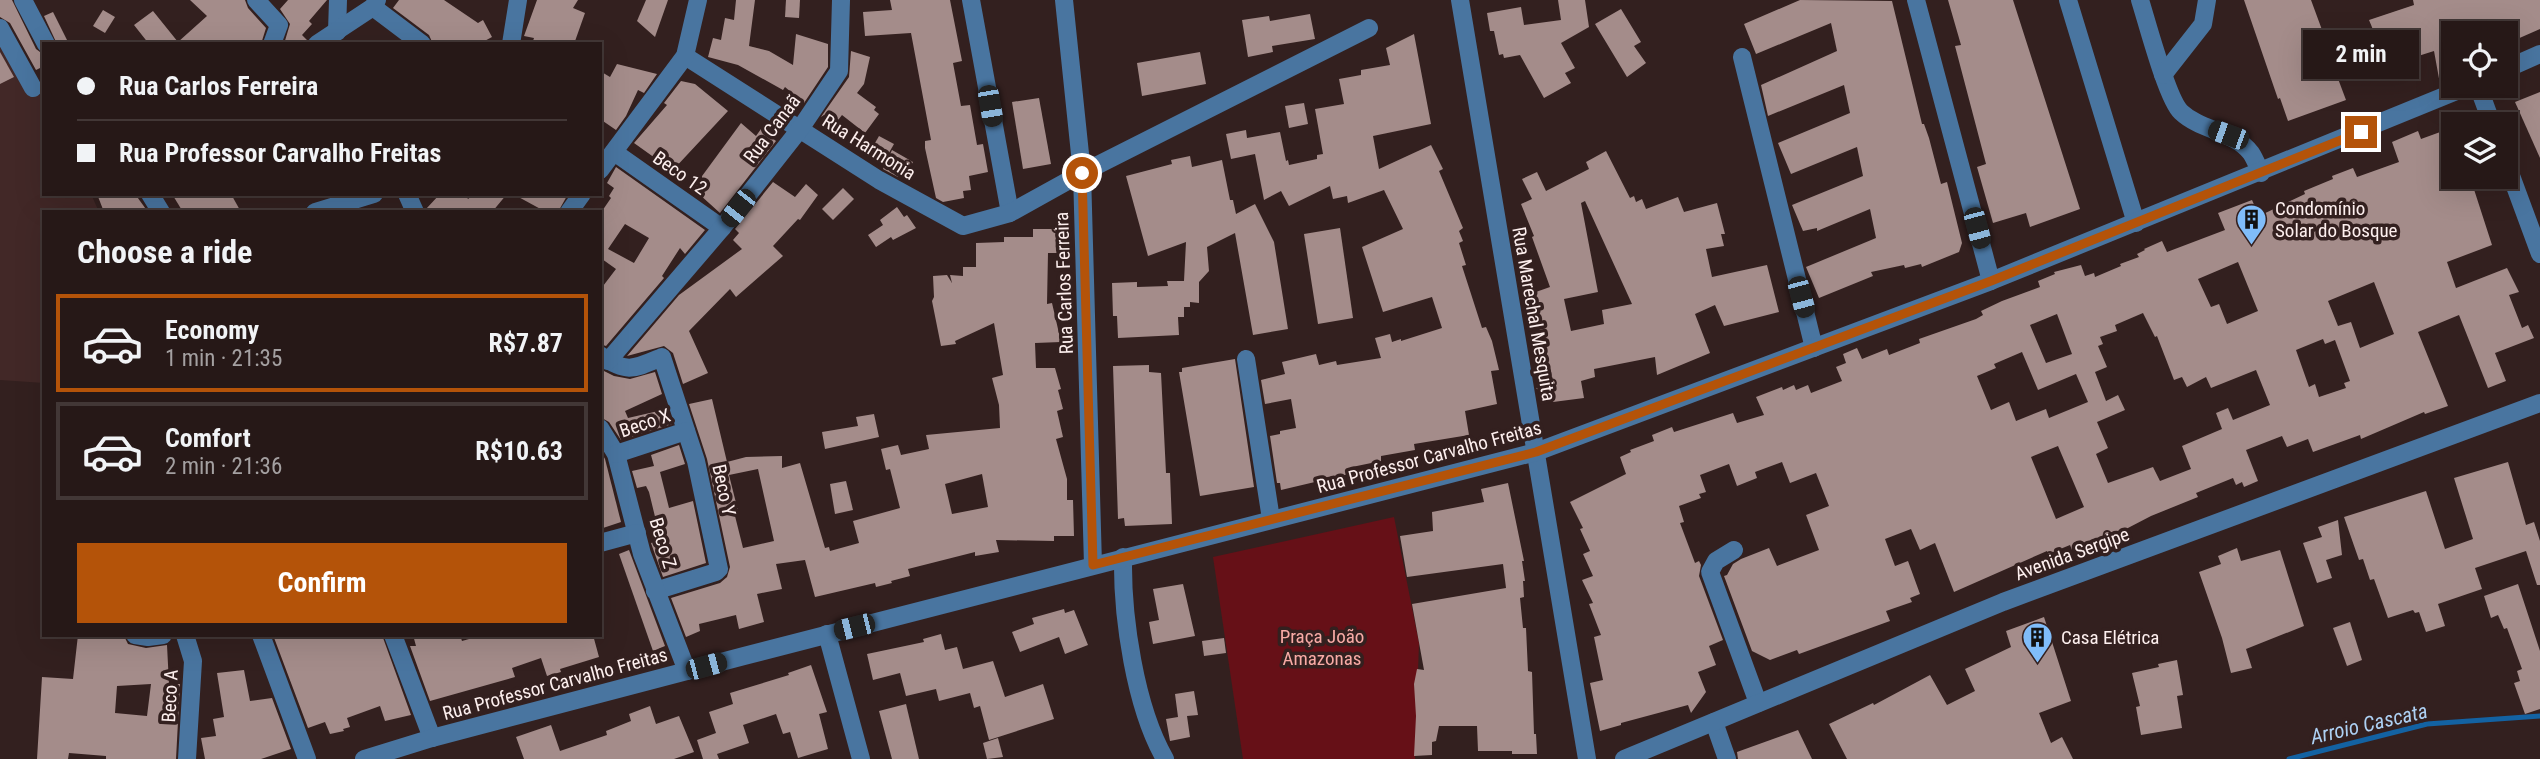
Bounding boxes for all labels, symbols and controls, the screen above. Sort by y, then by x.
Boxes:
map controls [2441,21,2518,189]
button: locate [2441,21,2518,98]
callout: 2 min [2303,31,2419,80]
text: 2 min [2335,41,2387,68]
text: Rua Carlos Ferreira [119,71,318,101]
car [977,83,1004,129]
street label: Rua Canaã [739,90,805,168]
street label: Rua Harmonia [818,109,920,185]
button: layers [2441,112,2518,189]
route end [2345,116,2377,148]
car [2205,118,2252,152]
text: Rua Professor Carvalho Freitas [119,138,441,168]
street label: Beco 12 [649,146,711,200]
route start [1066,157,1098,189]
car [717,185,760,231]
place label: Condomínio Solar do Bosque [2275,197,2398,242]
building icon: Condomínio Solar do Bosque [2235,202,2269,246]
car [1962,205,1993,251]
street label: Rua Carlos Ferreira [1050,211,1078,355]
street label: Rua Marechal Mesquita [1507,225,1561,403]
text: Choose a ride [77,233,252,271]
car [1786,274,1817,320]
icon: car [81,312,144,375]
text: Economy [165,315,259,345]
text: R$7.87 [489,328,563,358]
text: 1 min · 21:35 [165,345,282,372]
street label: Beco X [616,404,674,442]
street label: Rua Professor Carvalho Freitas [1314,416,1544,498]
icon: car [81,420,144,483]
text: Comfort [165,423,251,453]
text: R$10.63 [475,436,563,466]
text: 2 min · 21:36 [165,453,282,480]
street label: Beco Y [707,462,741,518]
street label: Beco Z [644,515,682,571]
street label: Avenida Sergipe [2012,523,2133,585]
button: Confirm [77,543,567,623]
car [832,612,877,642]
building icon: Casa Elétrica [2021,620,2055,664]
park label: Praça João Amazonas [1280,625,1364,670]
place label: Casa Elétrica [2061,626,2159,649]
street label: Rua Professor Carvalho Freitas [440,643,670,725]
car [683,650,730,682]
street label: Beco A [157,669,183,723]
water label: Arroio Cascata [2307,699,2430,749]

